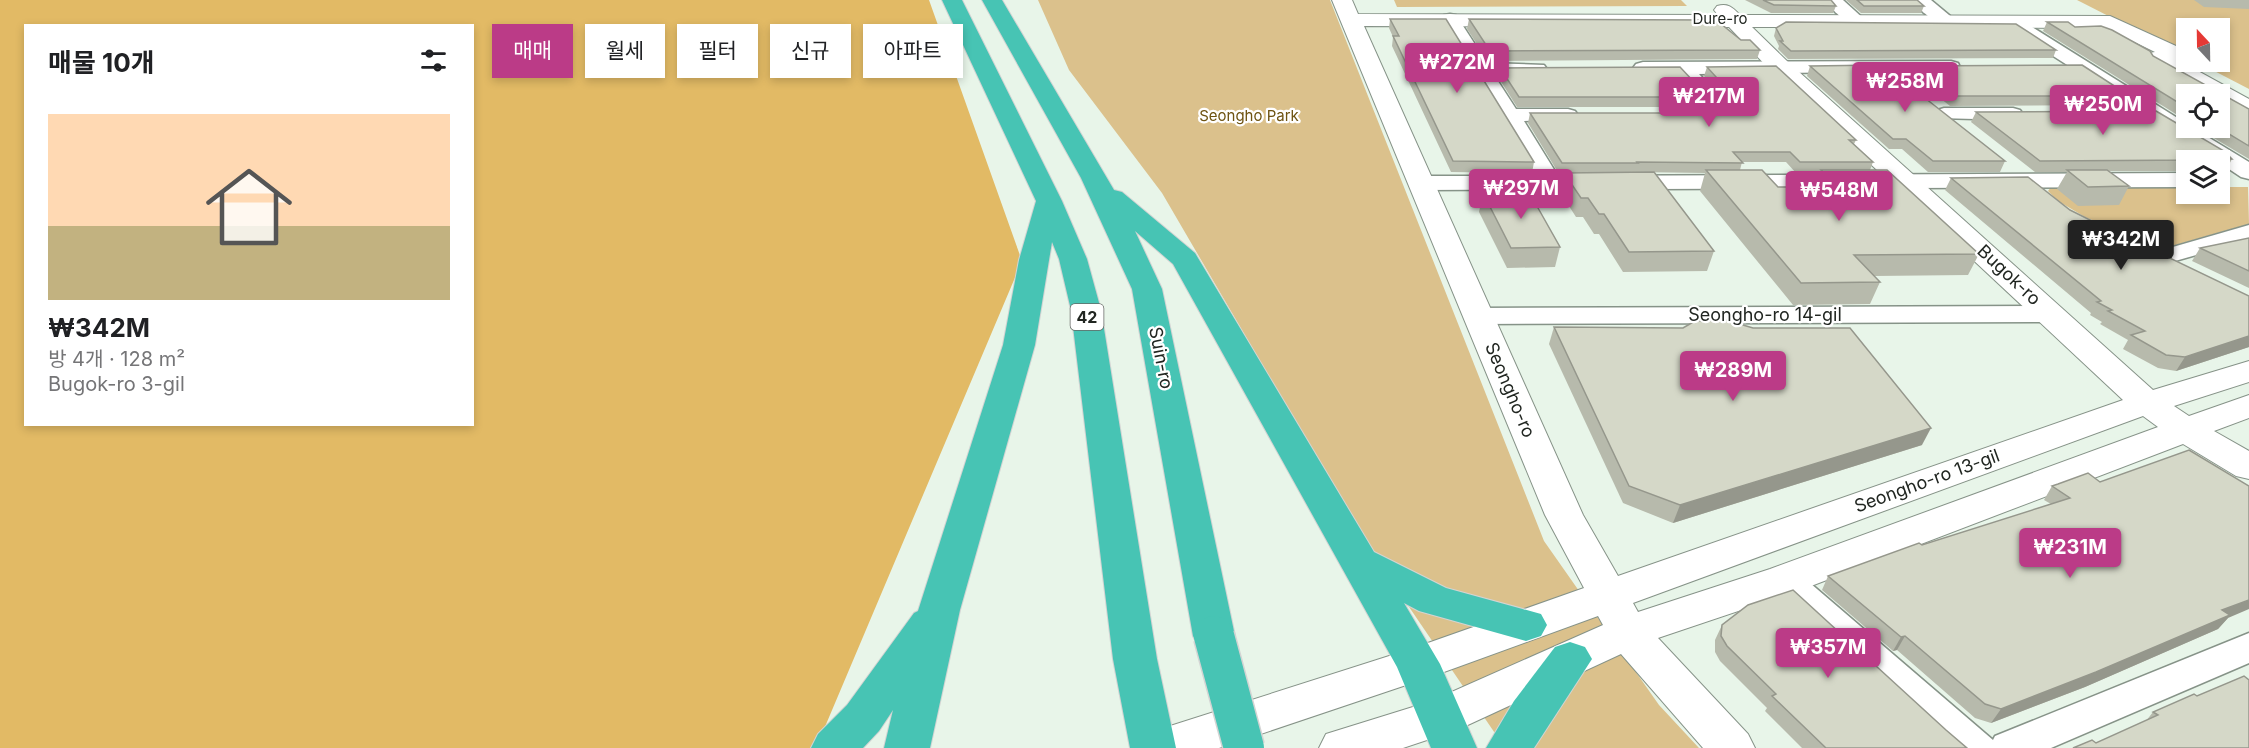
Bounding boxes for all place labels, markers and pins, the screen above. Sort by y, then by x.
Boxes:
pin: ₩272M [1415,43,1499,94]
pin: ₩258M [1863,62,1947,113]
pin: ₩217M [1667,77,1751,128]
pin: ₩250M [2061,85,2145,136]
pin: ₩297M [1479,169,1563,220]
pin: ₩548M [1797,171,1881,222]
pin: ₩342M [2079,220,2163,271]
pin: ₩289M [1691,351,1775,402]
pin: ₩231M [2028,528,2112,579]
pin: ₩357M [1786,628,1870,679]

